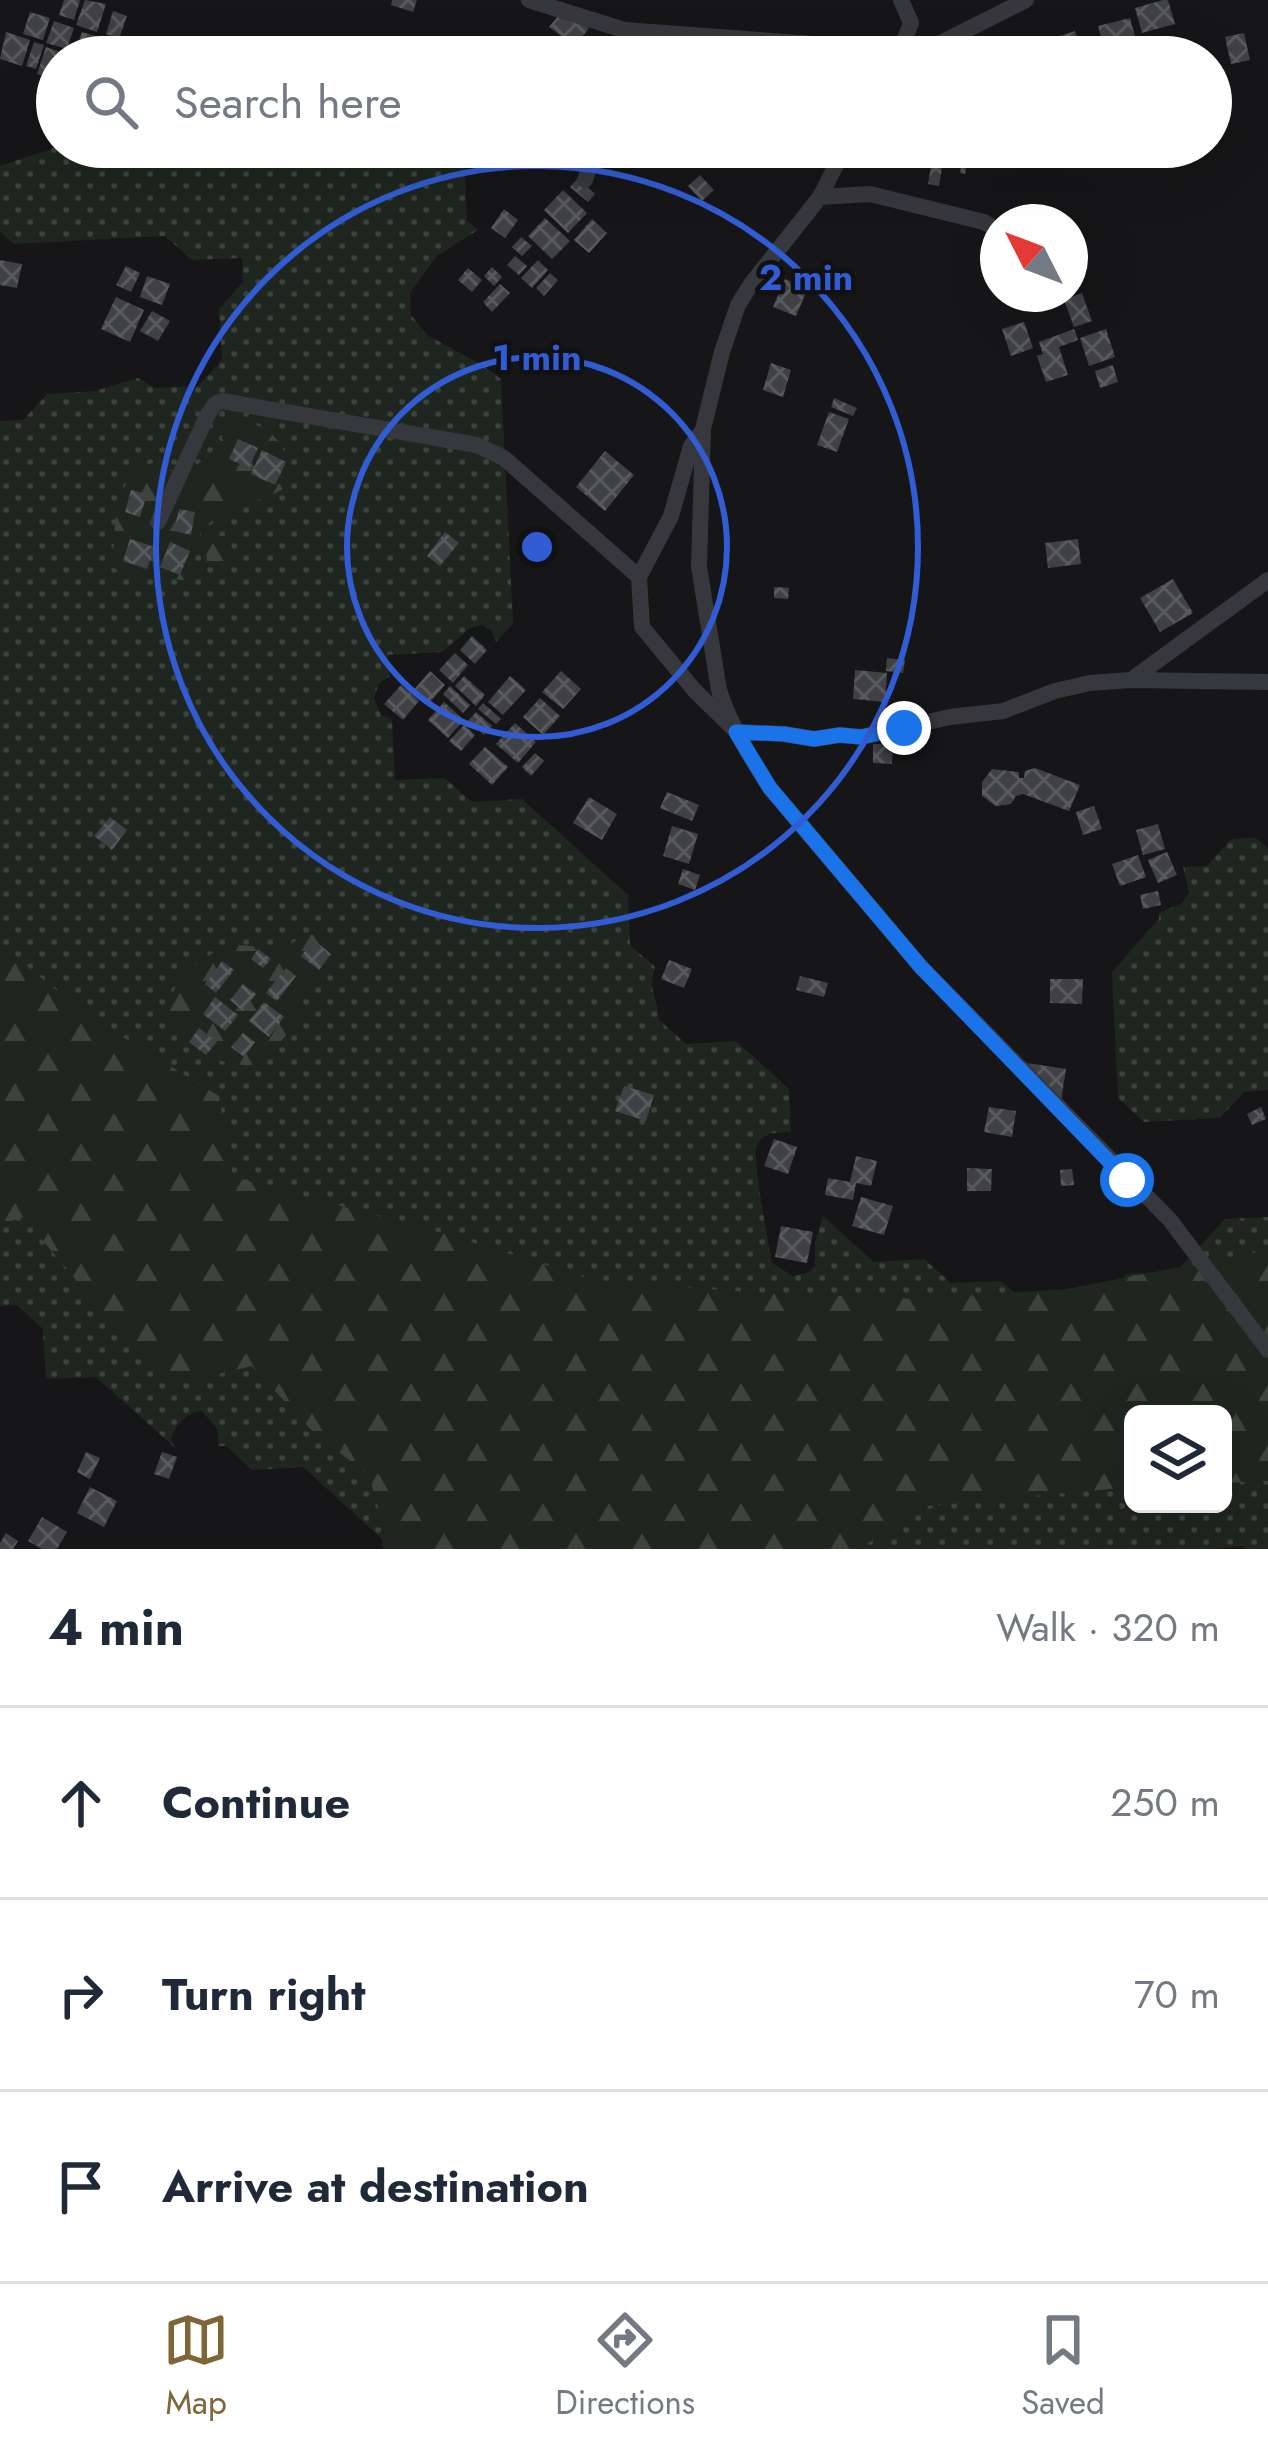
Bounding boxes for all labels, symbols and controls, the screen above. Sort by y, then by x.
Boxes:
search box [36,36,1232,168]
icon: search [78,69,144,135]
text: Search here [174,70,402,135]
north arrow [980,204,1088,312]
text: 2 min [759,251,853,303]
text: 1 min [492,331,582,383]
centre of rings [516,526,558,568]
route end [877,701,931,755]
route start [1100,1153,1154,1207]
map controls [1124,1405,1232,1513]
button: layers [1124,1405,1232,1513]
text: 4 min [48,1590,184,1664]
text: Walk · 320 m [996,1599,1220,1656]
icon: ahead [48,1770,114,1836]
text: Continue [162,1770,350,1835]
text: 250 m [1110,1774,1220,1831]
icon: right [48,1962,114,2028]
text: Turn right [162,1962,366,2027]
text: 70 m [1134,1966,1220,2023]
icon: arrive [48,2154,114,2220]
text: Arrive at destination [162,2154,589,2219]
tab: Map [163,2307,229,2426]
tab: Directions [555,2307,695,2426]
tab: Saved [1021,2307,1105,2426]

